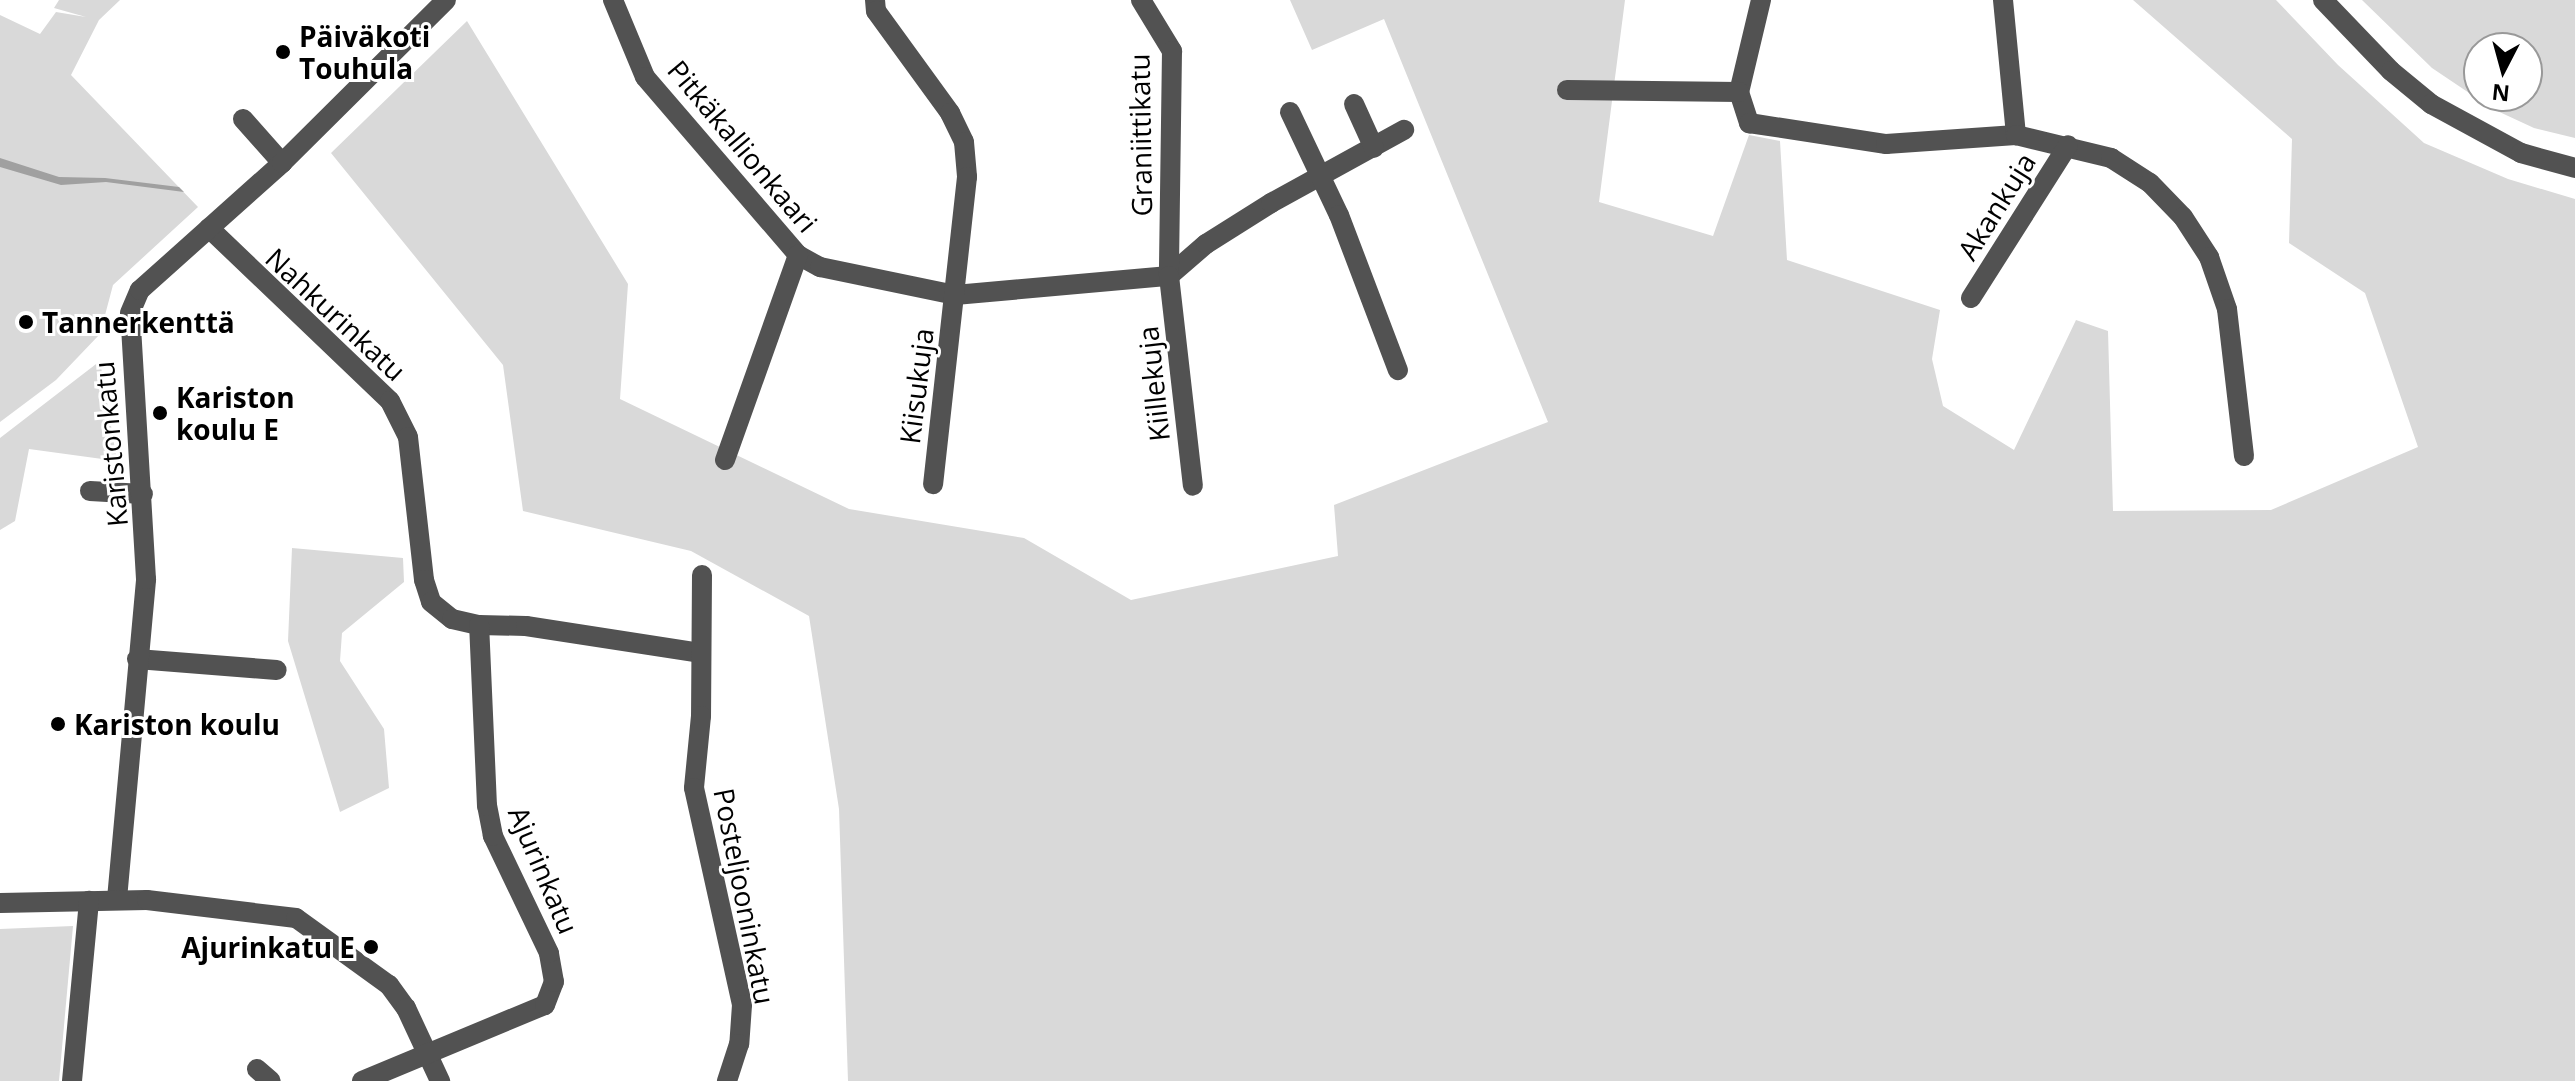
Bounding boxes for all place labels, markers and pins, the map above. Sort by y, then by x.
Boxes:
place label: Päiväkoti Touhula [299,19,430,85]
marker: Päiväkoti Touhula [274,43,292,61]
place label: Tannerkenttä [42,305,235,339]
marker: Tannerkenttä [17,313,35,331]
place label: Kariston koulu E [176,380,295,446]
marker: Kariston koulu E [151,404,169,422]
place label: Kariston koulu [74,707,280,741]
marker: Kariston koulu [49,715,67,733]
place label: Ajurinkatu E [181,930,355,964]
marker: Ajurinkatu E [362,938,380,956]

